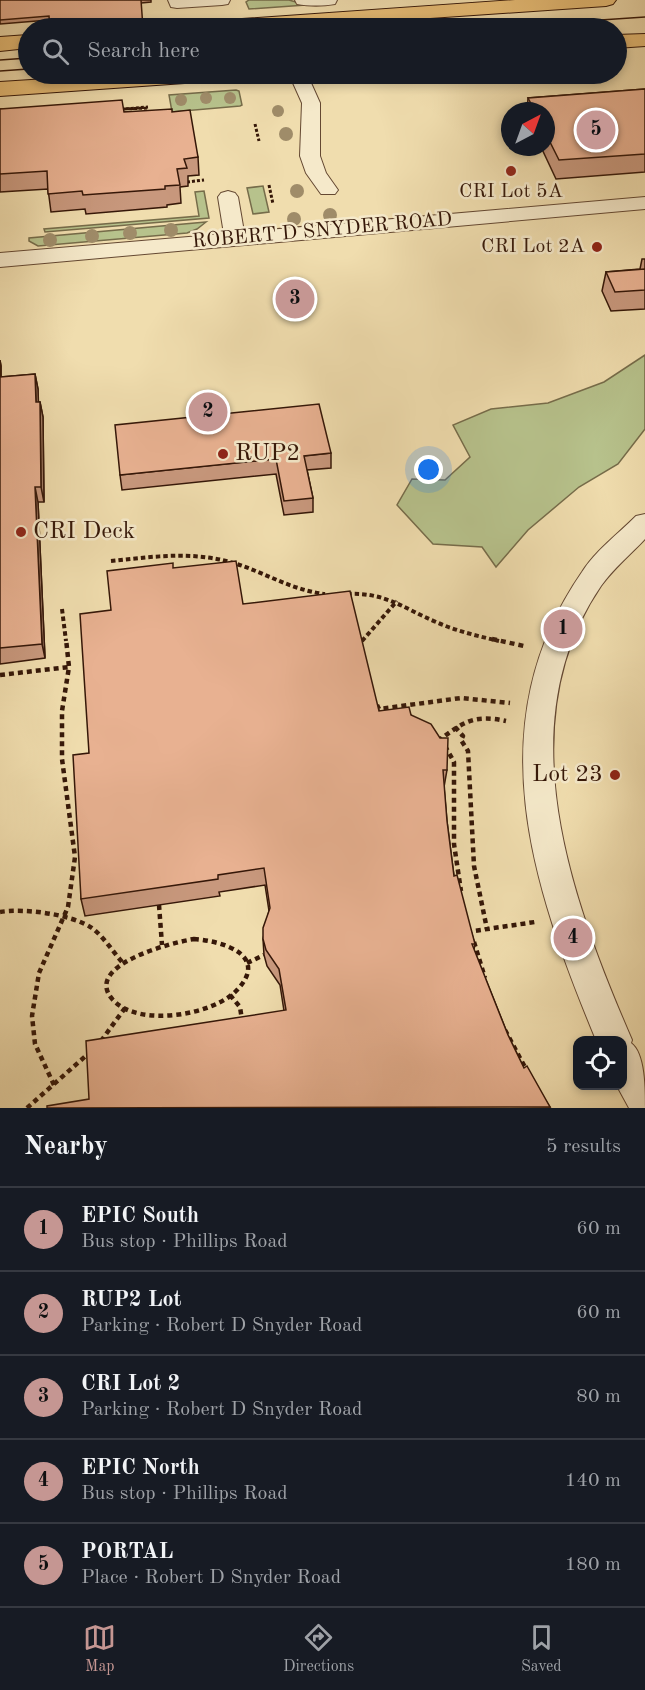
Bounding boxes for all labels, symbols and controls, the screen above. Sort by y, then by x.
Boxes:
search box [18,18,627,84]
icon: search [39,35,72,68]
text: Search here [87,40,200,62]
north arrow [501,102,555,156]
pin: 5 [576,108,616,152]
marker: CRI Lot 5A [504,164,518,178]
place label: CRI Lot 5A [459,182,563,202]
street label: ROBERT D SNYDER ROAD [191,210,453,252]
place label: CRI Lot 2A [481,237,585,257]
marker: CRI Lot 2A [590,240,604,254]
pin: 3 [276,276,314,322]
pin: 2 [188,390,228,434]
place label: RUP2 [235,442,300,466]
marker: RUP2 [216,447,230,461]
your location [414,455,443,484]
place label: CRI Deck [33,520,135,544]
marker: CRI Deck [14,525,28,539]
pin: 1 [544,606,582,652]
place label: Lot 23 [532,763,603,787]
marker: Lot 23 [608,768,622,782]
pin: 4 [554,916,592,960]
map controls [573,1036,627,1090]
button: locate [573,1036,627,1090]
text: Nearby [24,1134,108,1160]
text: 5 results [546,1137,621,1157]
text: EPIC South [81,1205,199,1227]
text: 1 [38,1219,49,1239]
text: 60 m [576,1219,621,1239]
text: Bus stop · Phillips Road [81,1232,288,1252]
text: RUP2 Lot [81,1289,182,1311]
text: 2 [38,1303,49,1323]
text: 60 m [576,1303,621,1323]
text: Parking · Robert D Snyder Road [81,1316,363,1336]
text: CRI Lot 2 [81,1373,180,1395]
text: 3 [38,1387,49,1407]
text: 80 m [576,1387,621,1407]
text: Parking · Robert D Snyder Road [81,1400,363,1420]
text: EPIC North [81,1457,200,1479]
text: 4 [38,1471,49,1491]
text: 140 m [565,1471,621,1491]
text: Bus stop · Phillips Road [81,1484,288,1504]
text: PORTAL [81,1541,173,1563]
text: 5 [38,1555,49,1575]
text: 180 m [565,1555,621,1575]
text: Place · Robert D Snyder Road [81,1568,341,1588]
tab: Map [83,1621,116,1677]
tab: Directions [283,1621,354,1677]
tab: Saved [521,1621,562,1677]

